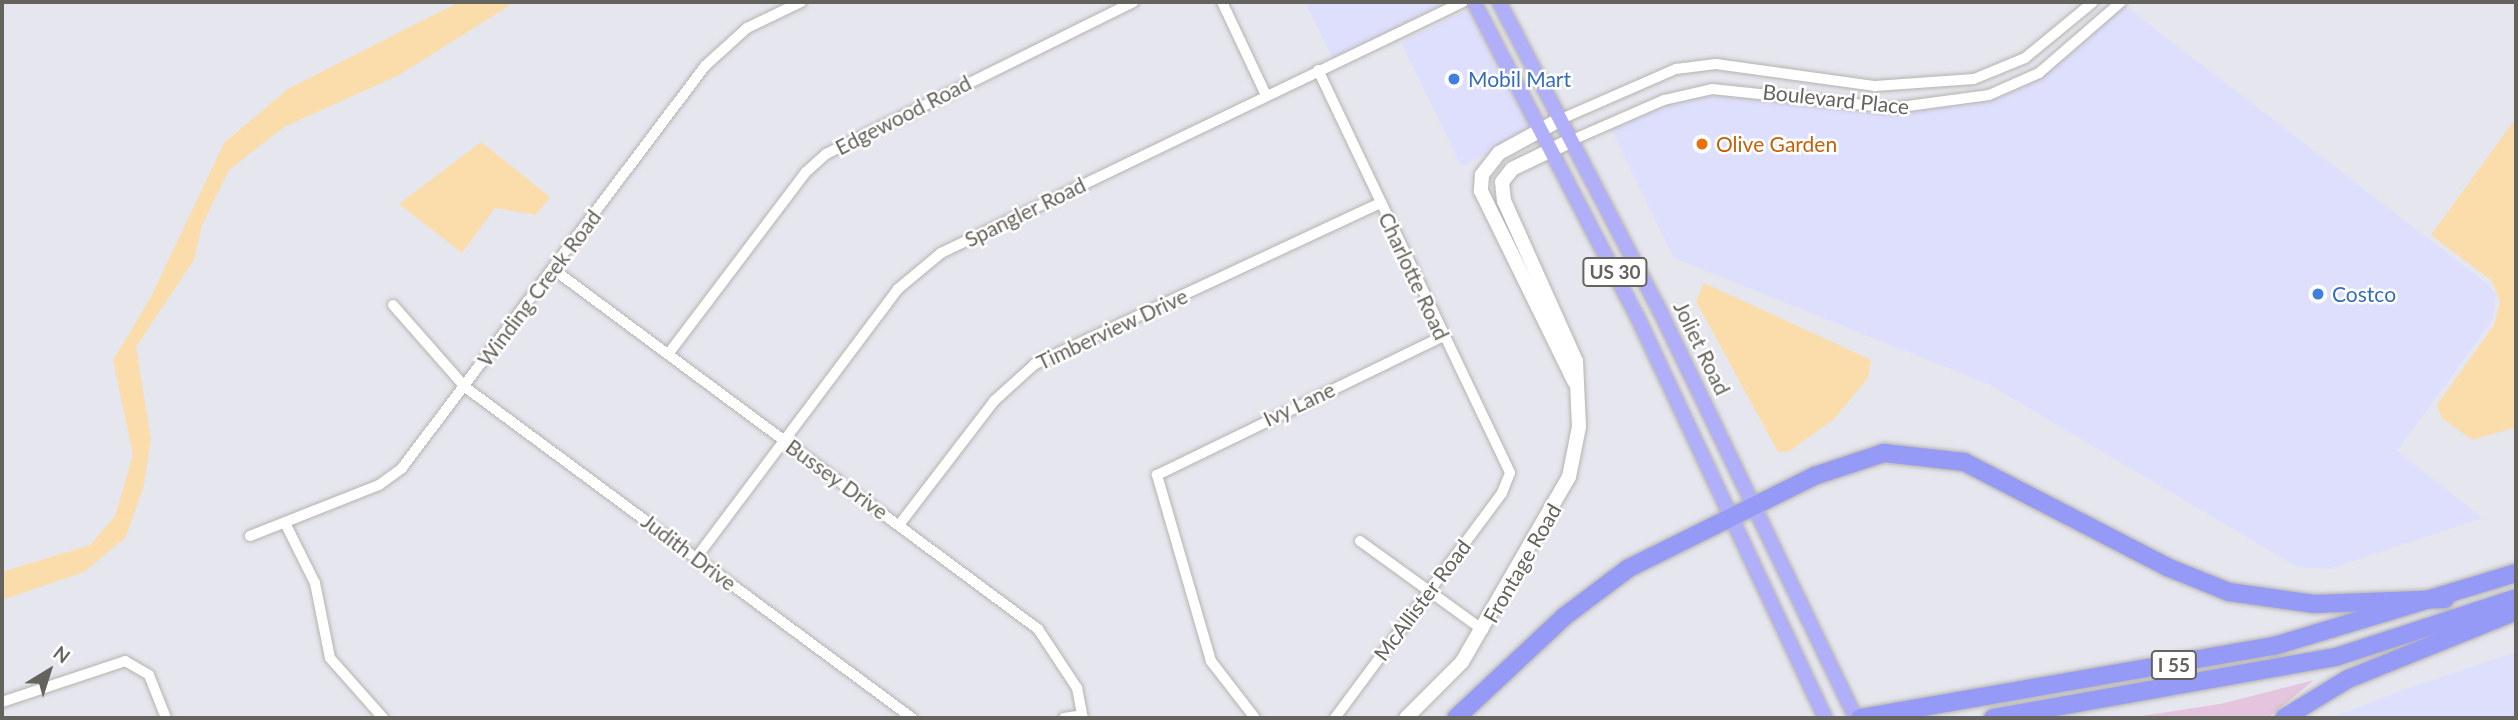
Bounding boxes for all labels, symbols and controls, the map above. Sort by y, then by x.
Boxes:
place label: Mobil Mart [1468,66,1571,92]
street label: Edgewood Road [831,70,975,160]
marker: Mobil Mart [1446,71,1462,87]
street label: Boulevard Place [1762,79,1910,119]
place label: Olive Garden [1716,131,1837,157]
marker: Olive Garden [1694,136,1710,152]
street label: Spangler Road [960,172,1090,252]
street label: Winding Creek Road [472,205,606,371]
street label: Charlotte Road [1373,208,1455,344]
road number: US 30 [1582,256,1648,288]
place label: Costco [2332,281,2396,307]
street label: Timberview Drive [1032,283,1192,375]
marker: Costco [2310,286,2326,302]
street label: Joliet Road [1669,297,1735,399]
street label: Ivy Lane [1259,376,1339,432]
street label: Bussey Drive [781,433,893,525]
street label: Frontage Road [1478,499,1566,627]
street label: Judith Drive [637,508,741,596]
street label: McAllister Road [1368,534,1476,666]
north arrow [14,636,84,706]
text: N [49,640,75,668]
road number: I 55 [2150,650,2198,680]

